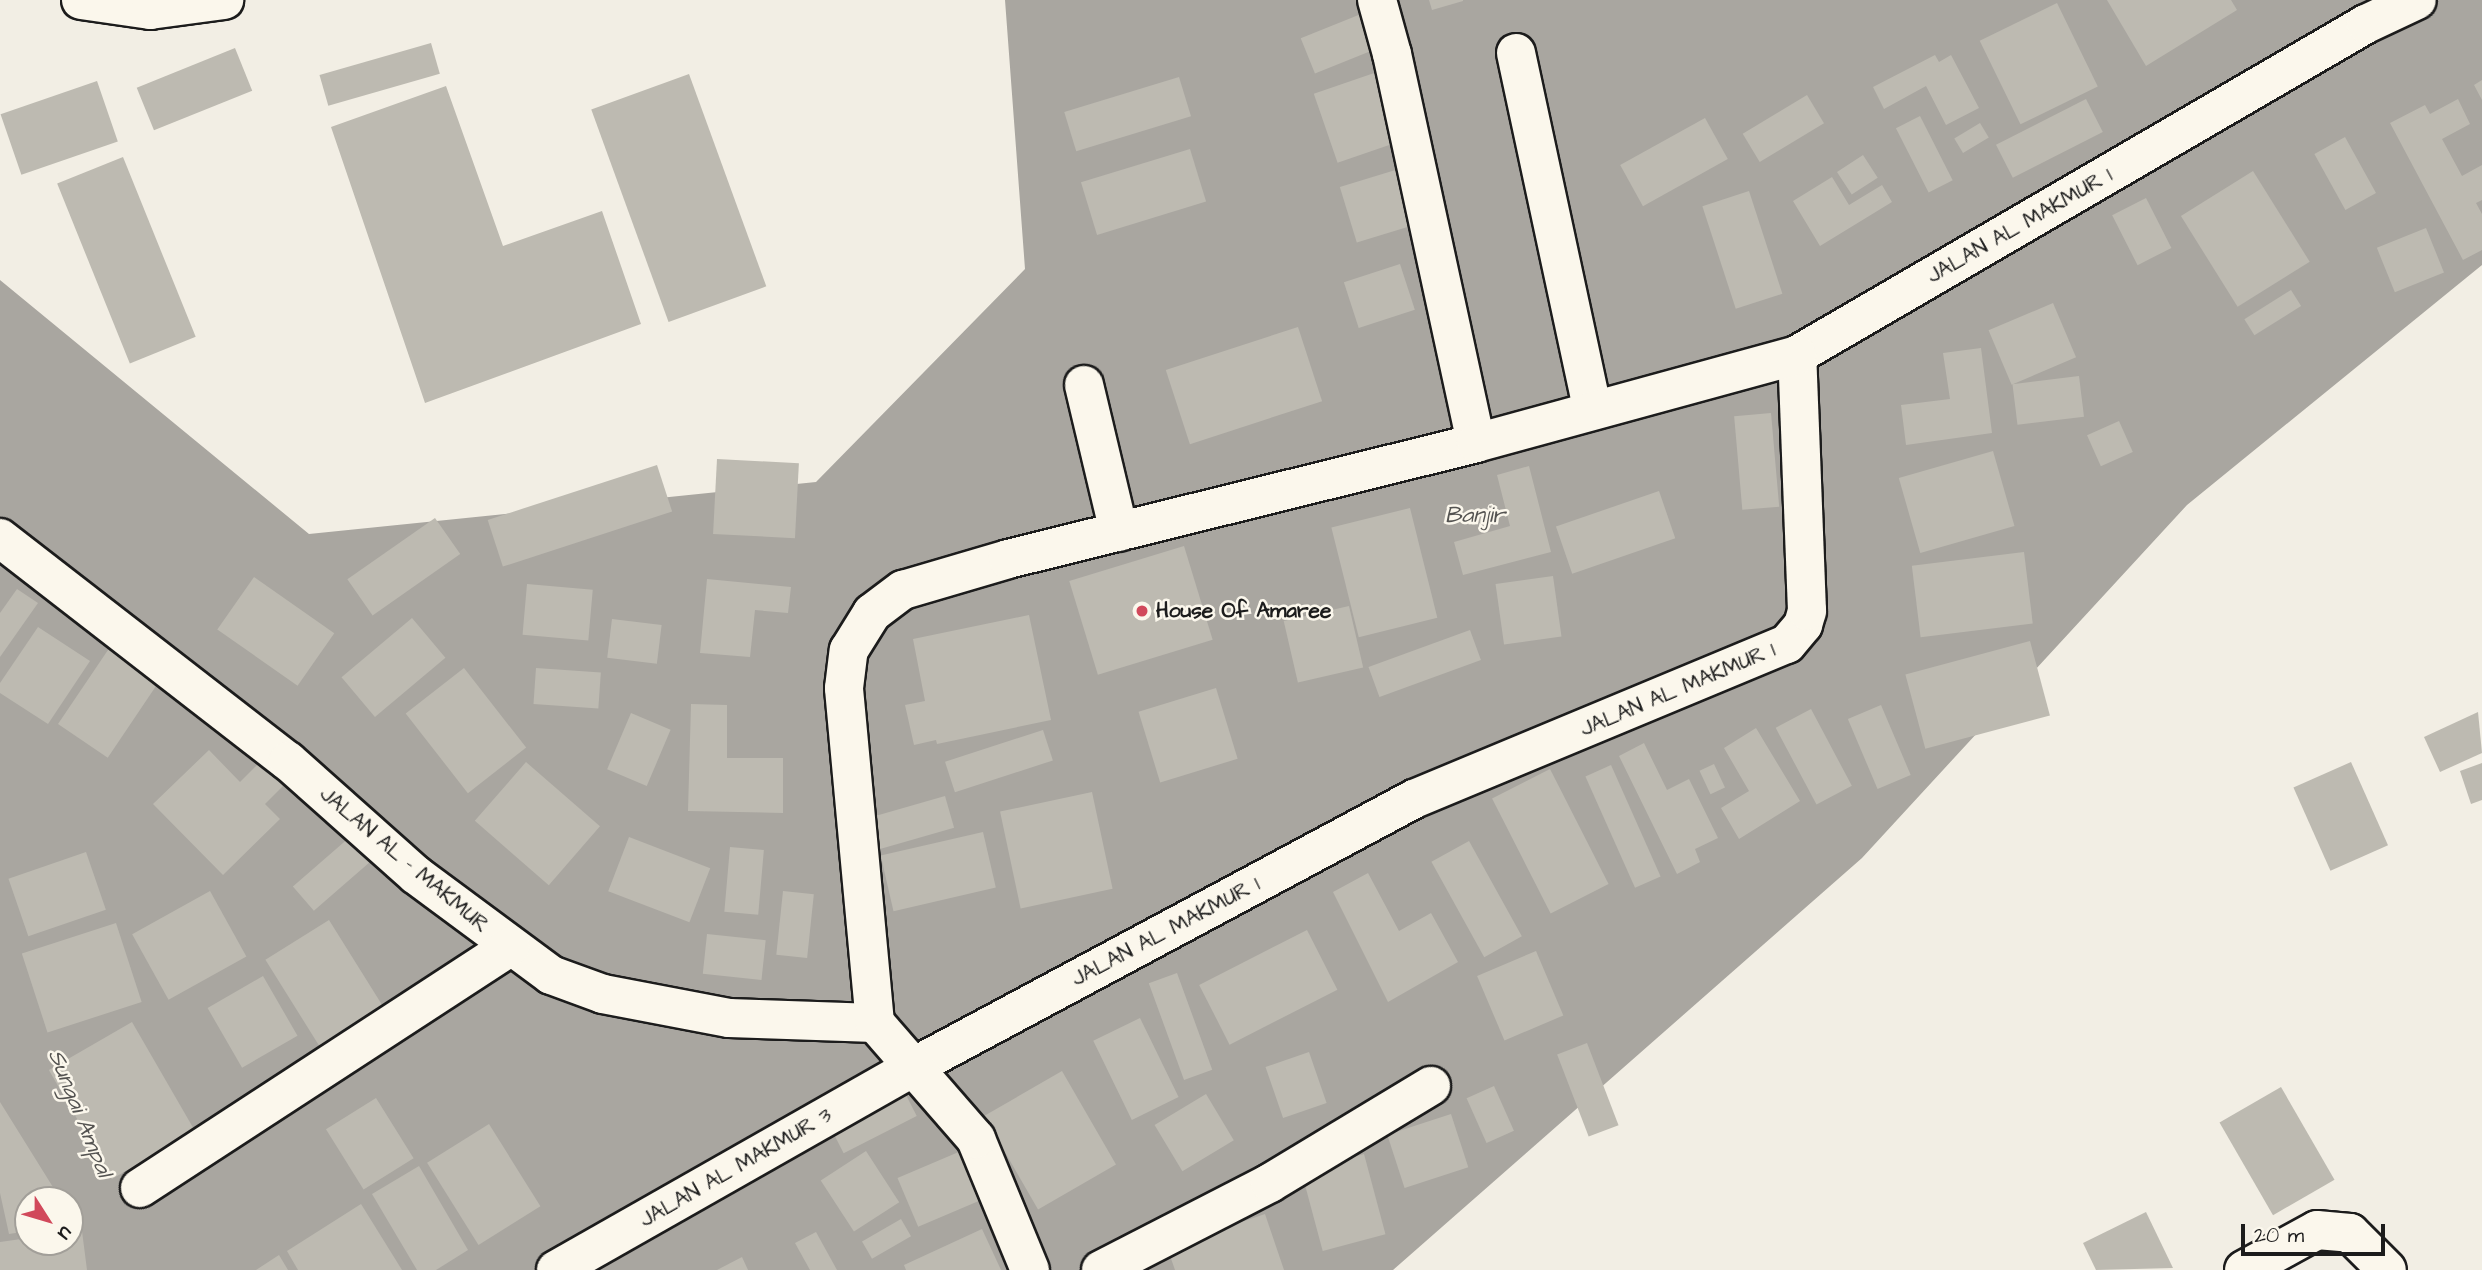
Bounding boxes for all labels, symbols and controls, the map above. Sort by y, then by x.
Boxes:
street label: JALAN AL MAKMUR 1 [1923,163,2117,289]
water label: Banjir [1445,501,1505,529]
place label: House Of Amaree [1156,598,1331,624]
marker: House Of Amaree [1134,603,1150,619]
street label: JALAN AL MAKMUR 1 [1577,638,1779,742]
street label: JALAN AL - MAKMUR [314,782,494,938]
street label: JALAN AL MAKMUR 1 [1068,872,1264,992]
water label: Sungai Ampal [42,1045,118,1181]
street label: JALAN AL MAKMUR 3 [636,1103,836,1233]
north arrow [14,1186,84,1256]
scale bar [2244,1210,2388,1254]
text: U [51,1220,79,1245]
text: 20 m [2254,1221,2304,1250]

